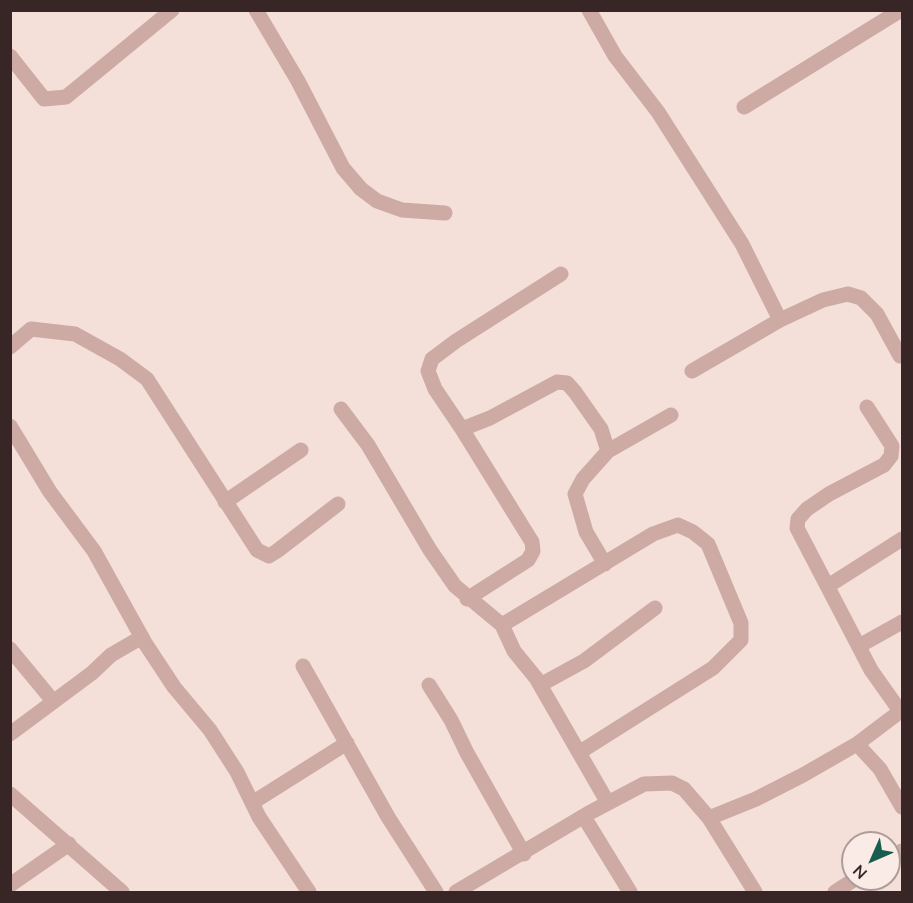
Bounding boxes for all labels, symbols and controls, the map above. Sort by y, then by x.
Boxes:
north arrow [841,831,901,891]
text: N [848,861,871,884]

